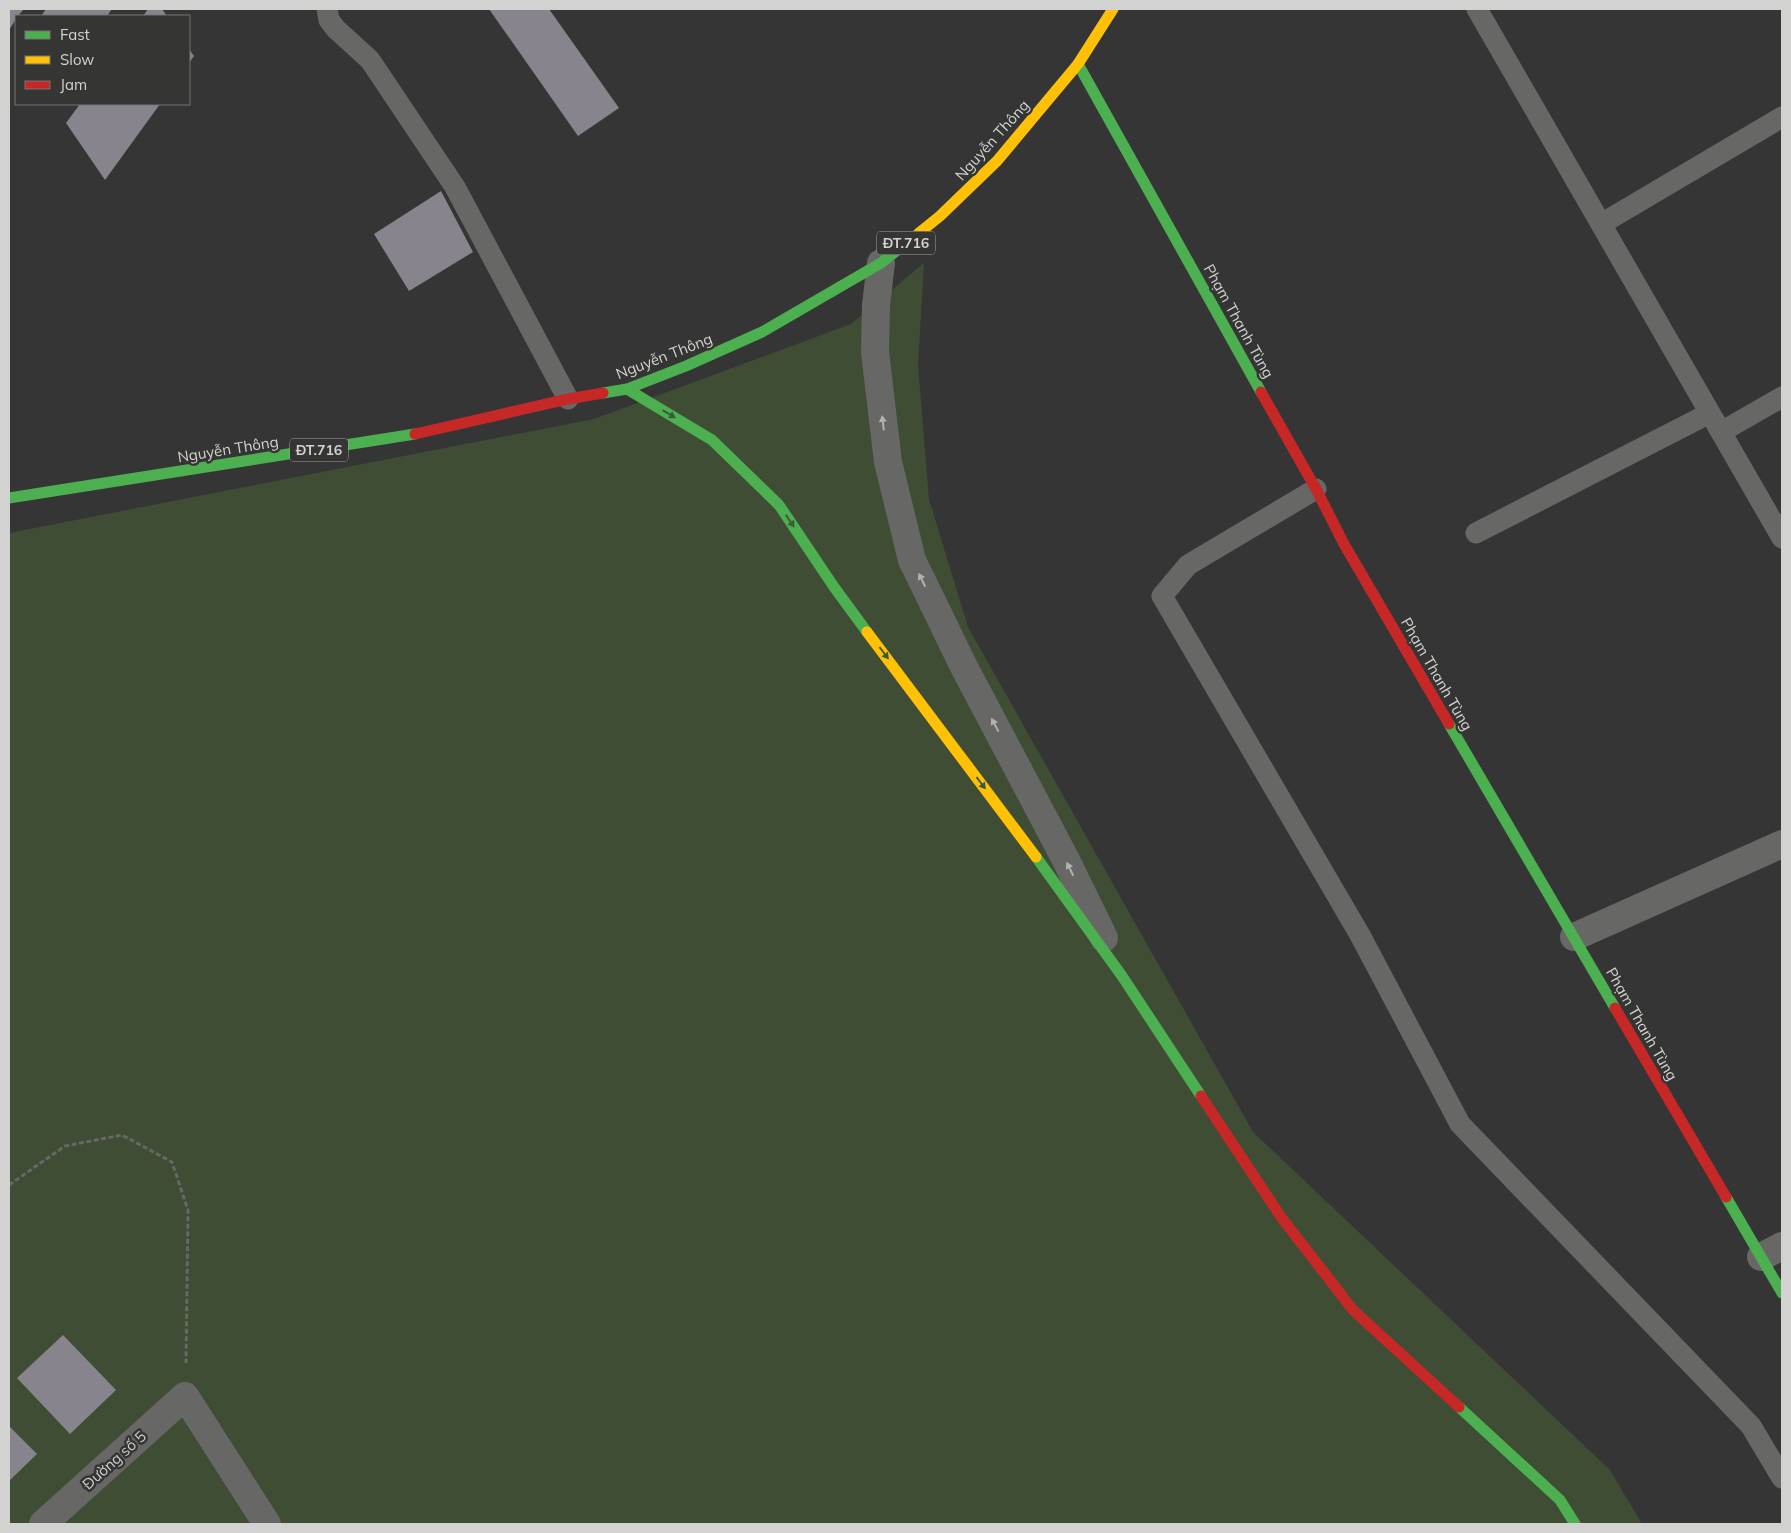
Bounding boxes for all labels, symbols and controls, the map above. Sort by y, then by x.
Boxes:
legend [15,15,190,105]
text: Fast [60,25,90,44]
text: Slow [60,50,94,69]
text: Jam [60,75,87,94]
street label: Nguyễn Thông [951,96,1033,184]
road number: ĐT.716 [877,232,935,254]
street label: Phạm Thanh Tùng [1200,261,1278,381]
street label: Nguyễn Thông [613,329,715,383]
one-way arrow [663,410,676,419]
one-way arrow [879,414,887,430]
street label: Nguyễn Thông [176,432,280,466]
road number: ĐT.716 [290,438,348,462]
one-way arrow [785,514,794,528]
one-way arrow [917,572,926,587]
street label: Phạm Thanh Tùng [1397,614,1477,734]
one-way arrow [879,646,889,660]
one-way arrow [991,717,999,732]
one-way arrow [976,776,987,789]
one-way arrow [1066,862,1074,876]
street label: Phạm Thanh Tùng [1602,964,1682,1084]
street label: Đường số 5 [78,1426,150,1494]

